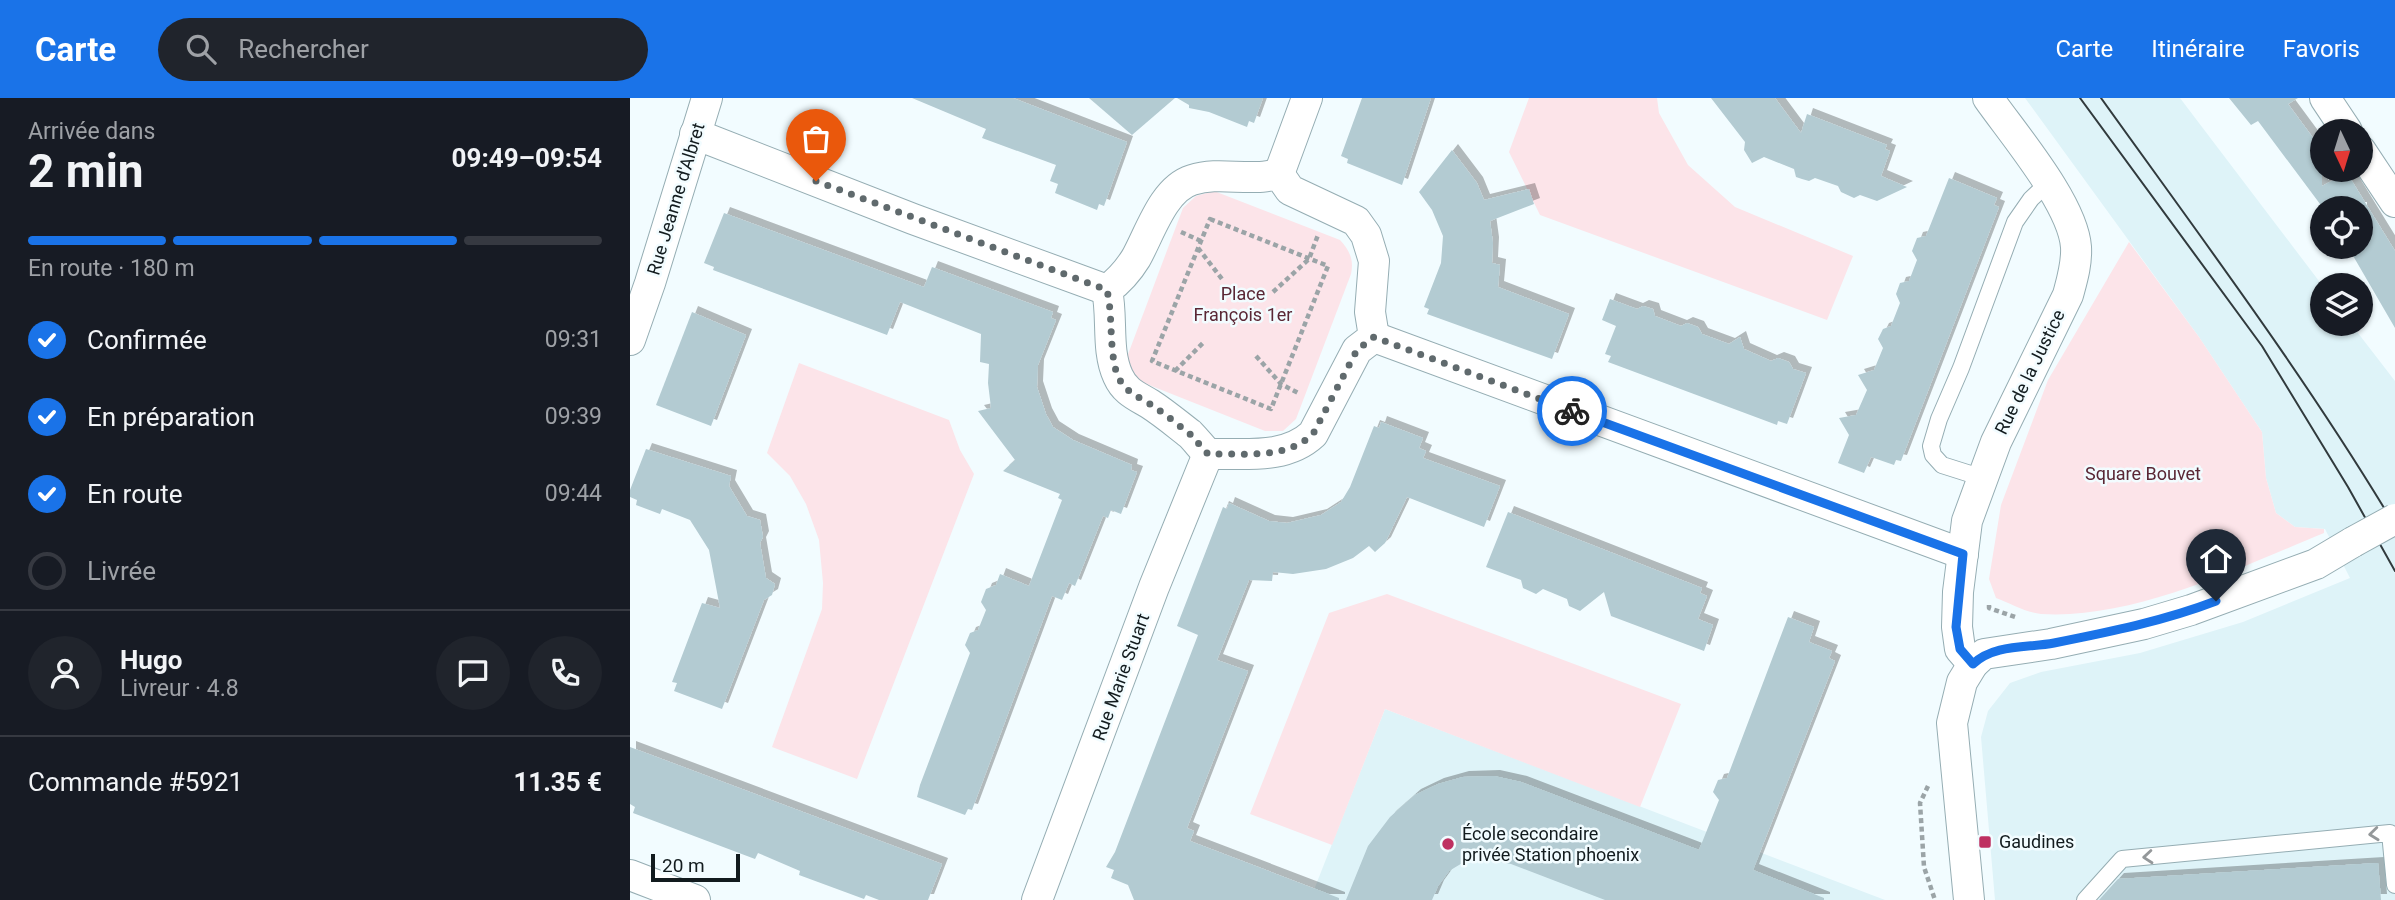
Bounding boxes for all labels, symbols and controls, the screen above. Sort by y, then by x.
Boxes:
search box [158,18,648,81]
text: Carte [35,30,116,69]
icon: search [182,30,220,68]
text: Rechercher [238,34,369,64]
text: Carte [2055,35,2113,63]
text: Itinéraire [2151,35,2245,63]
text: Favoris [2283,35,2360,63]
pin [786,109,846,181]
text: Arrivée dans [28,118,155,145]
north arrow [2310,119,2373,182]
map controls [2310,119,2373,336]
street label: Rue Jeanne d'Albret [642,120,709,277]
icon: bag [797,120,835,158]
text: 09:49–09:54 [452,143,602,173]
text: 2 min [28,144,144,198]
button: locate [2310,196,2373,259]
text: En route · 180 m [28,255,195,282]
button: layers [2310,273,2373,336]
park label: Place François 1er [1194,283,1292,325]
street label: Rue de la Justice [1990,306,2069,438]
icon: check [28,321,66,359]
text: Confirmée [87,325,207,355]
text: 09:31 [545,326,602,353]
courier [1537,376,1607,446]
icon: bike [1553,392,1591,430]
icon: check [28,398,66,436]
text: En préparation [87,402,255,432]
text: 09:39 [545,403,602,430]
park label: Square Bouvet [2085,463,2201,484]
icon: check [28,475,66,513]
text: En route [87,479,183,509]
text: 09:44 [545,480,602,507]
pin [2186,529,2246,601]
icon: home [2197,540,2235,578]
text: Livrée [87,556,156,586]
street label: Rue Marie Stuart [1088,610,1153,743]
button: person [28,636,102,710]
button: chat [436,636,510,710]
button: phone [528,636,602,710]
text: Hugo [120,645,182,675]
text: Livreur · 4.8 [120,675,239,702]
text: Commande #5921 [28,767,243,797]
text: 11.35 € [513,767,602,797]
place label: École secondaire privée Station phoenix [1462,823,1639,865]
one-way arrow [2368,827,2380,842]
place label: Gaudines [1999,831,2074,852]
marker: Gaudines [1977,834,1993,850]
marker: École secondaire privée Station phoenix [1440,836,1456,852]
one-way arrow [2142,849,2153,864]
scale bar [651,851,740,883]
text: 20 m [662,854,705,877]

